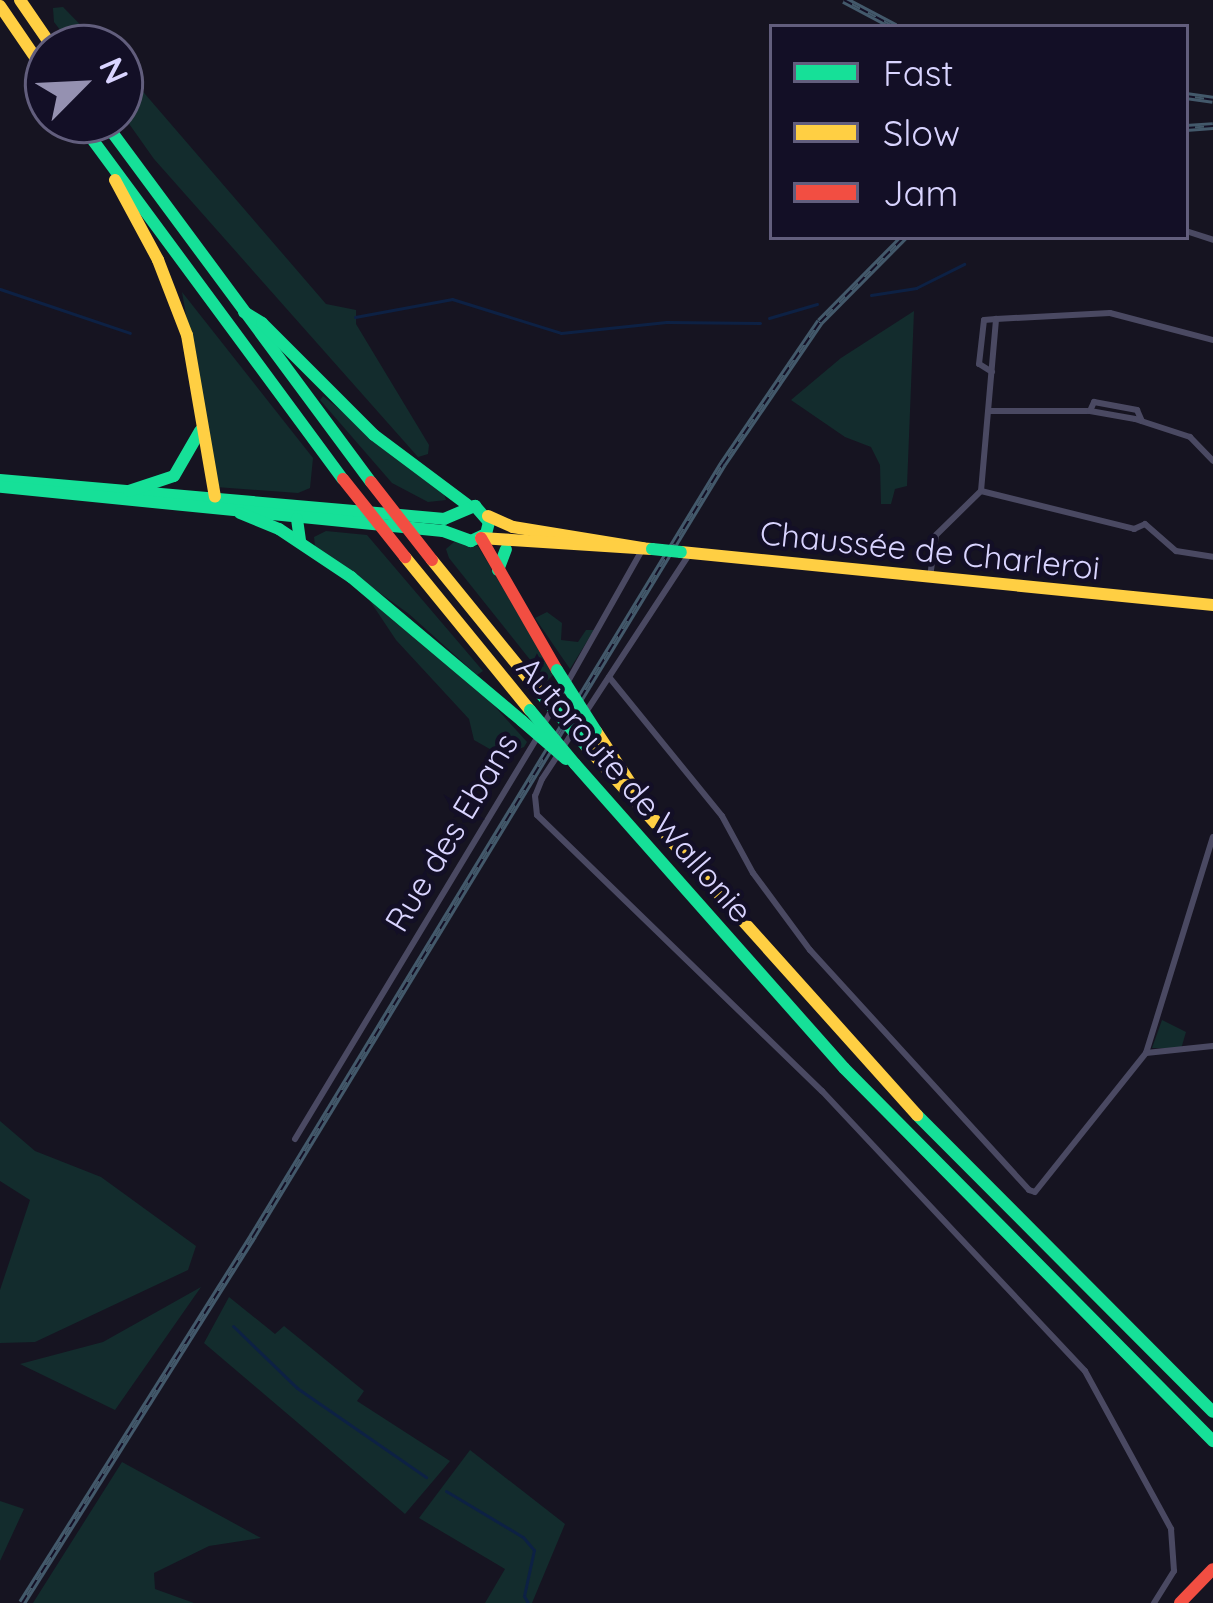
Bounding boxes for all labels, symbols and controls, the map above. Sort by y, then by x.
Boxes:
north arrow [24,24,144,144]
legend [769,24,1189,240]
text: Fast [883,50,954,95]
text: N [91,51,138,90]
text: Slow [883,110,960,155]
text: Jam [883,170,958,215]
street label: Chaussée de Charleroi [758,512,1102,588]
street label: Autoroute de Wallonie [509,648,761,930]
street label: Rue des Ebans [376,726,526,938]

